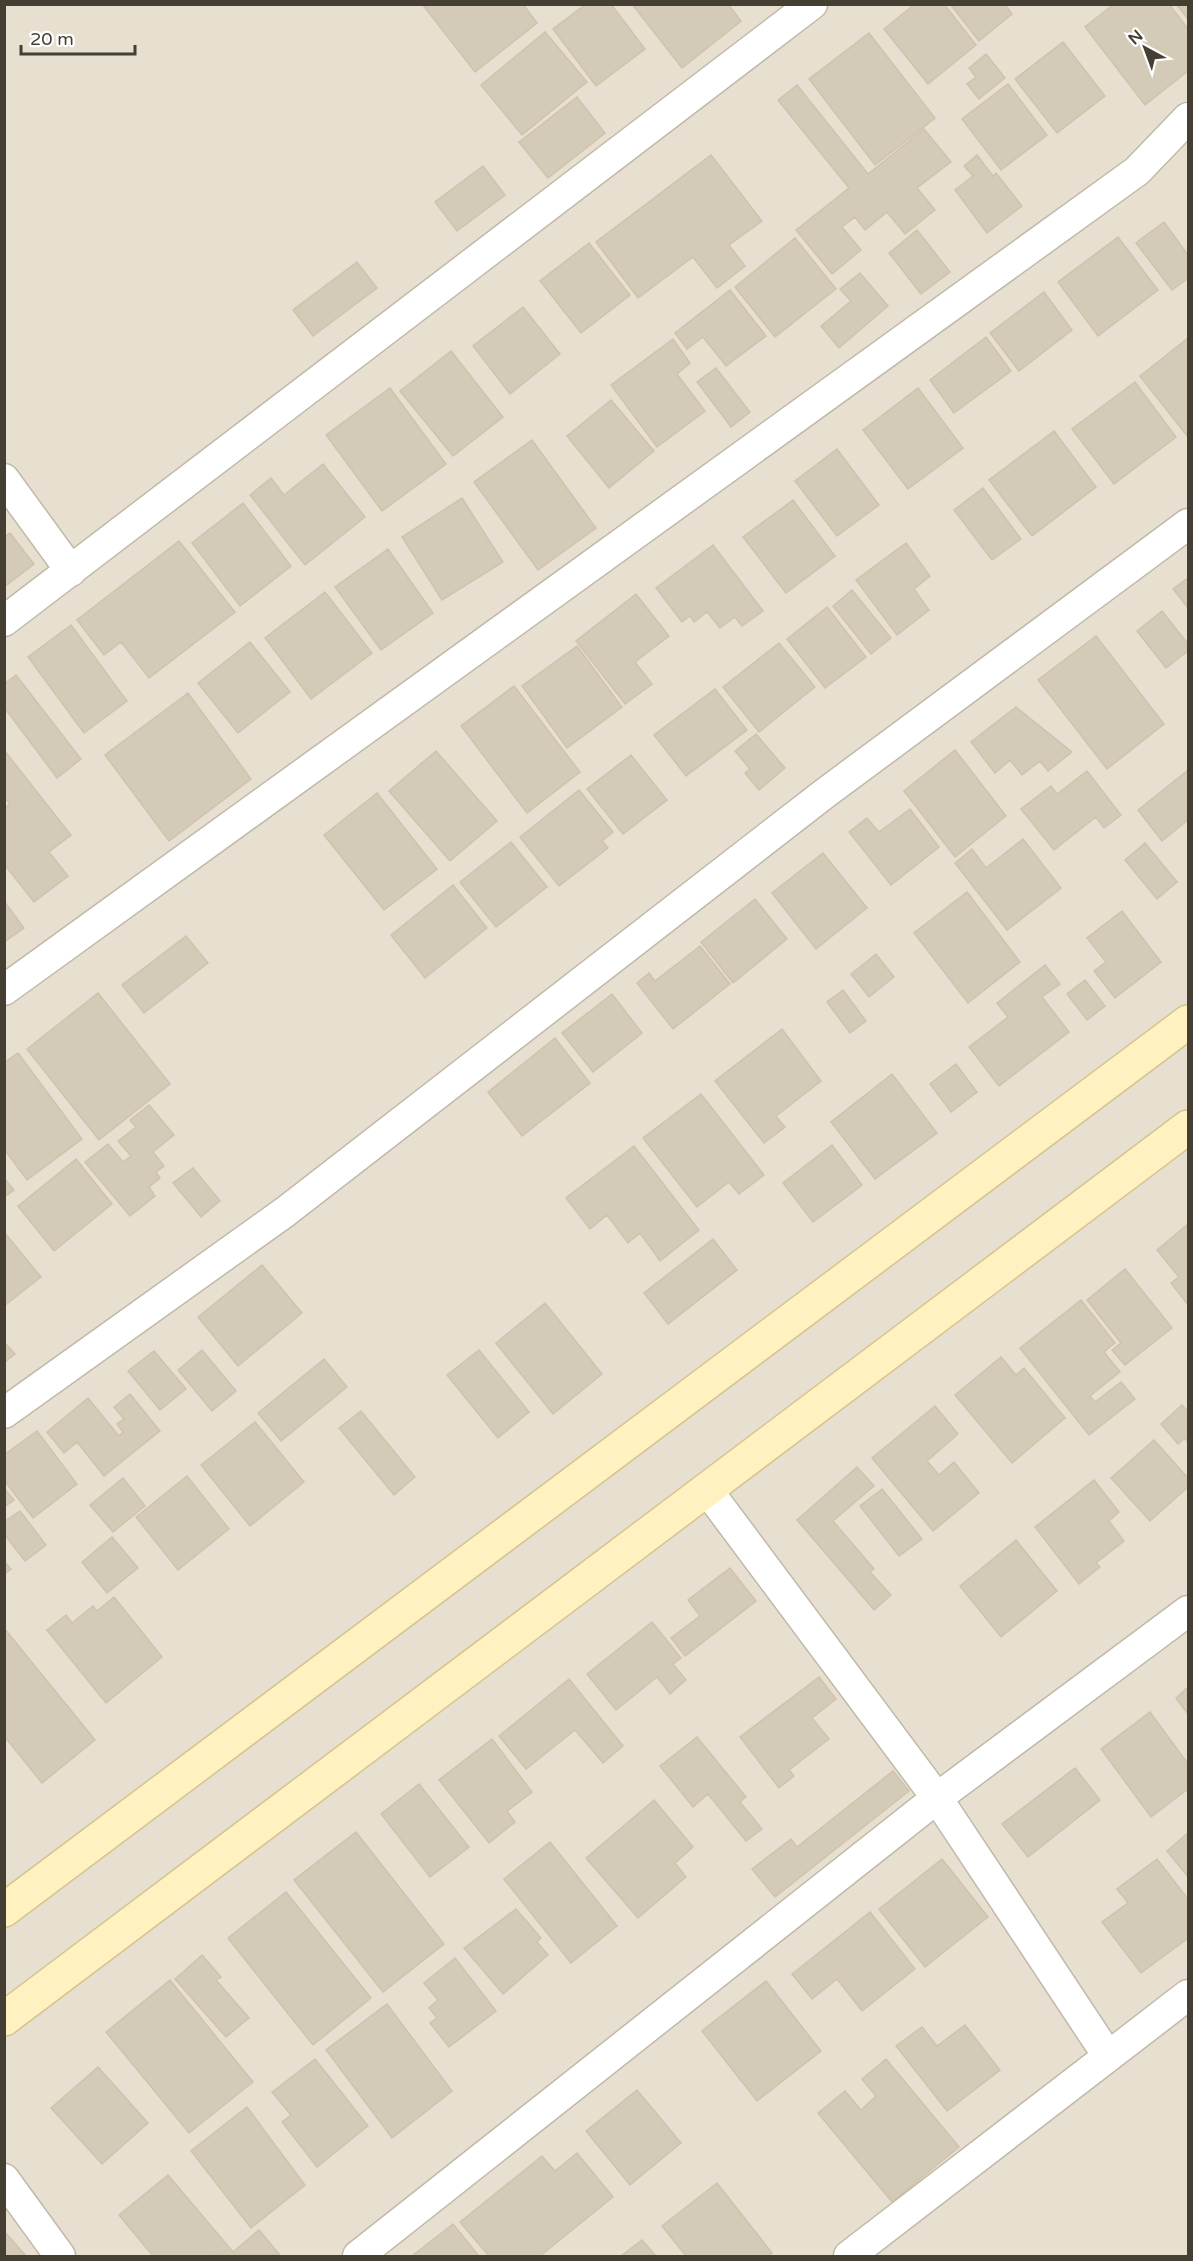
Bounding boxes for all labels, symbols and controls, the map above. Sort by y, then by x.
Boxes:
scale bar [21,18,135,56]
north arrow [1115,18,1175,78]
text: N [1124,26,1147,49]
text: 20 m [30,28,74,50]

